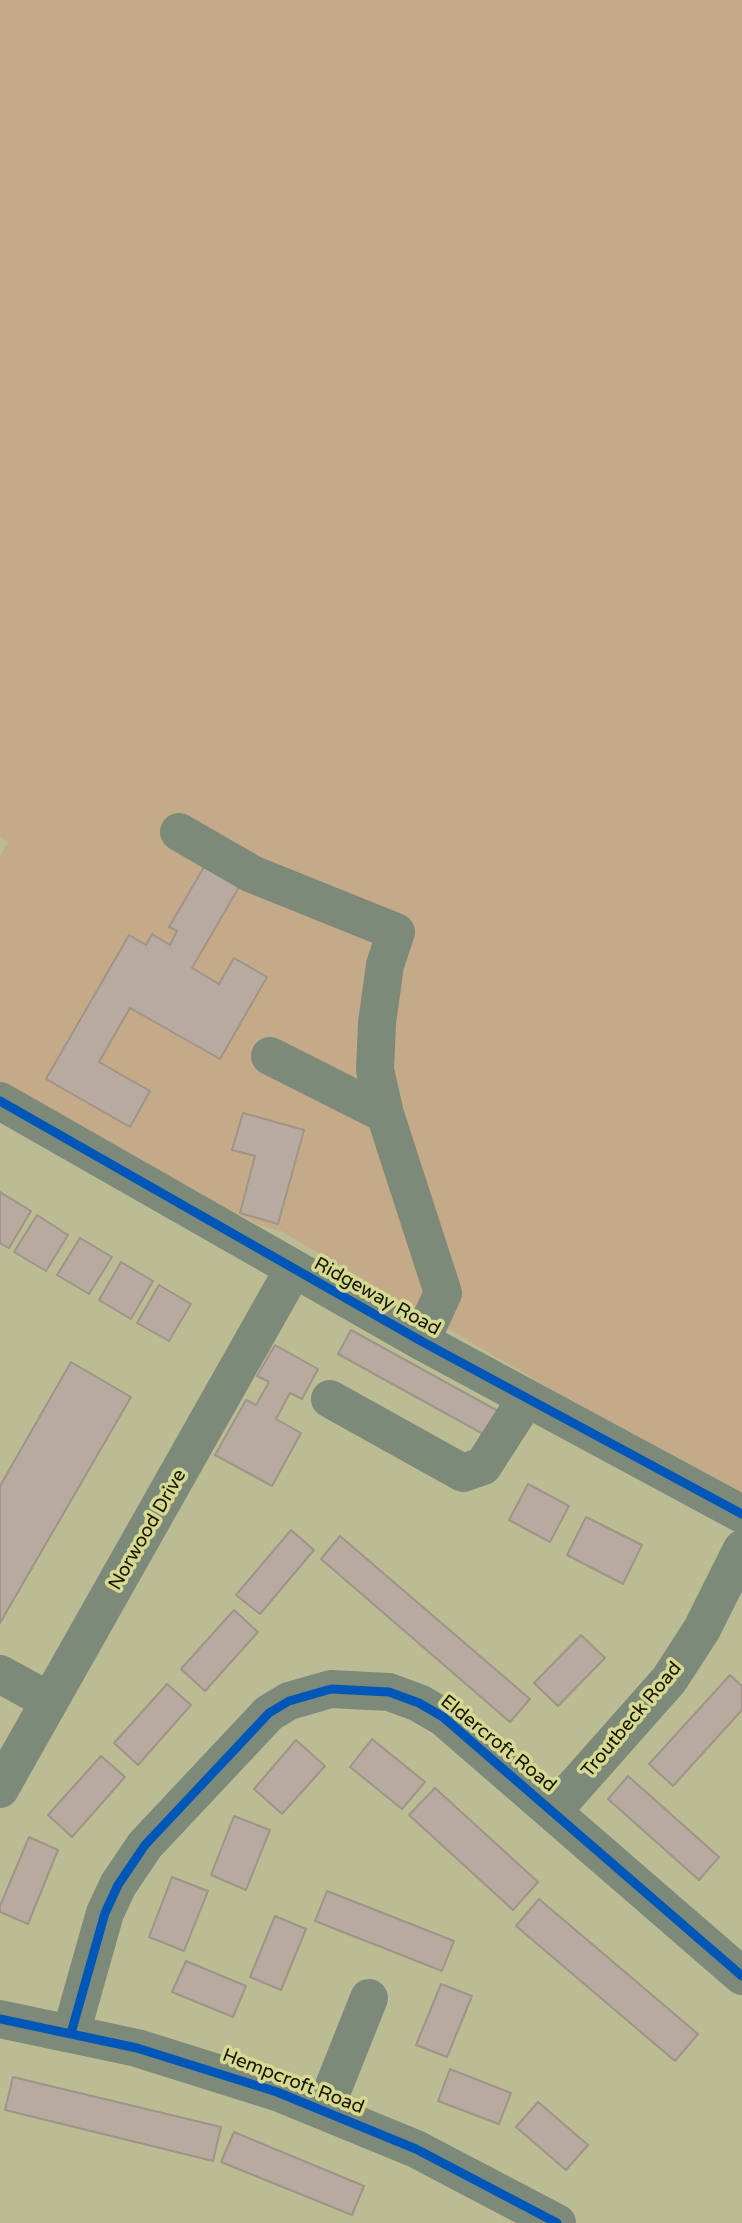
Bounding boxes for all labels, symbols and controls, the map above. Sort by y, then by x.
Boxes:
street label: Ridgeway Road [310,1253,444,1341]
street label: Norwood Drive [104,1466,192,1594]
street label: Troutbeck Road [577,1658,687,1782]
street label: Eldercroft Road [436,1690,560,1798]
street label: Hempcroft Road [219,2045,367,2119]

